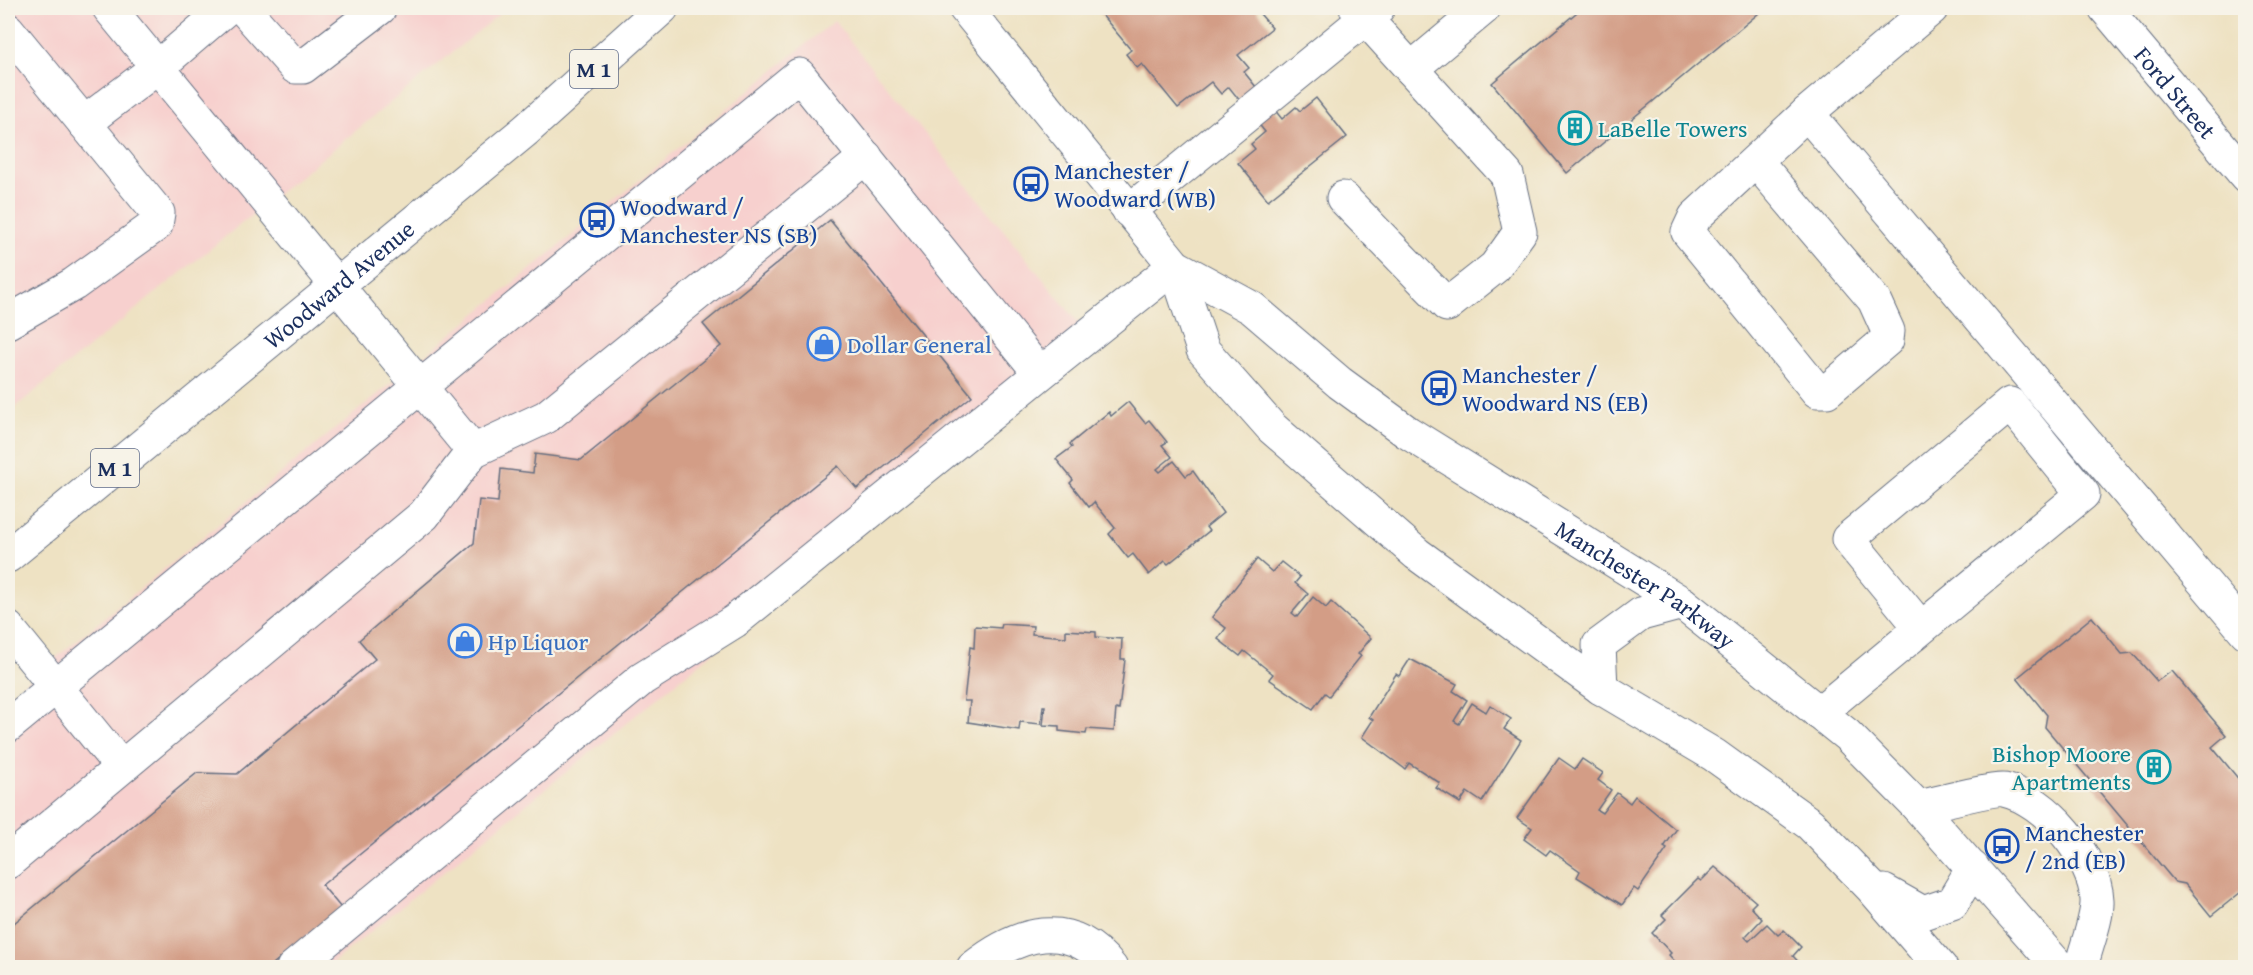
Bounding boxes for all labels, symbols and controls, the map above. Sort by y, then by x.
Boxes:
street label: Ford Street [2126,38,2225,147]
road number: M 1 [570,50,618,88]
building icon: LaBelle Towers [1557,110,1593,146]
place label: LaBelle Towers [1598,111,1748,146]
place label: Manchester / Woodward (WB) [1054,153,1216,216]
bus stop icon: Manchester / Woodward (WB) [1013,166,1049,202]
place label: Woodward / Manchester NS (SB) [620,189,817,252]
bus stop icon: Woodward / Manchester NS (SB) [579,202,615,238]
street label: Woodward Avenue [255,211,422,357]
shop icon: Dollar General [806,326,842,362]
place label: Dollar General [847,327,992,362]
place label: Manchester / Woodward NS (EB) [1462,357,1648,420]
bus stop icon: Manchester / Woodward NS (EB) [1421,370,1457,406]
road number: M 1 [91,449,139,487]
street label: Manchester Parkway [1549,511,1743,657]
shop icon: Hp Liquor [447,623,483,659]
place label: Hp Liquor [488,624,588,659]
place label: Bishop Moore Apartments [1992,736,2131,799]
building icon: Bishop Moore Apartments [2136,749,2172,785]
place label: Manchester / 2nd (EB) [2025,815,2144,878]
bus stop icon: Manchester / 2nd (EB) [1984,828,2020,864]

